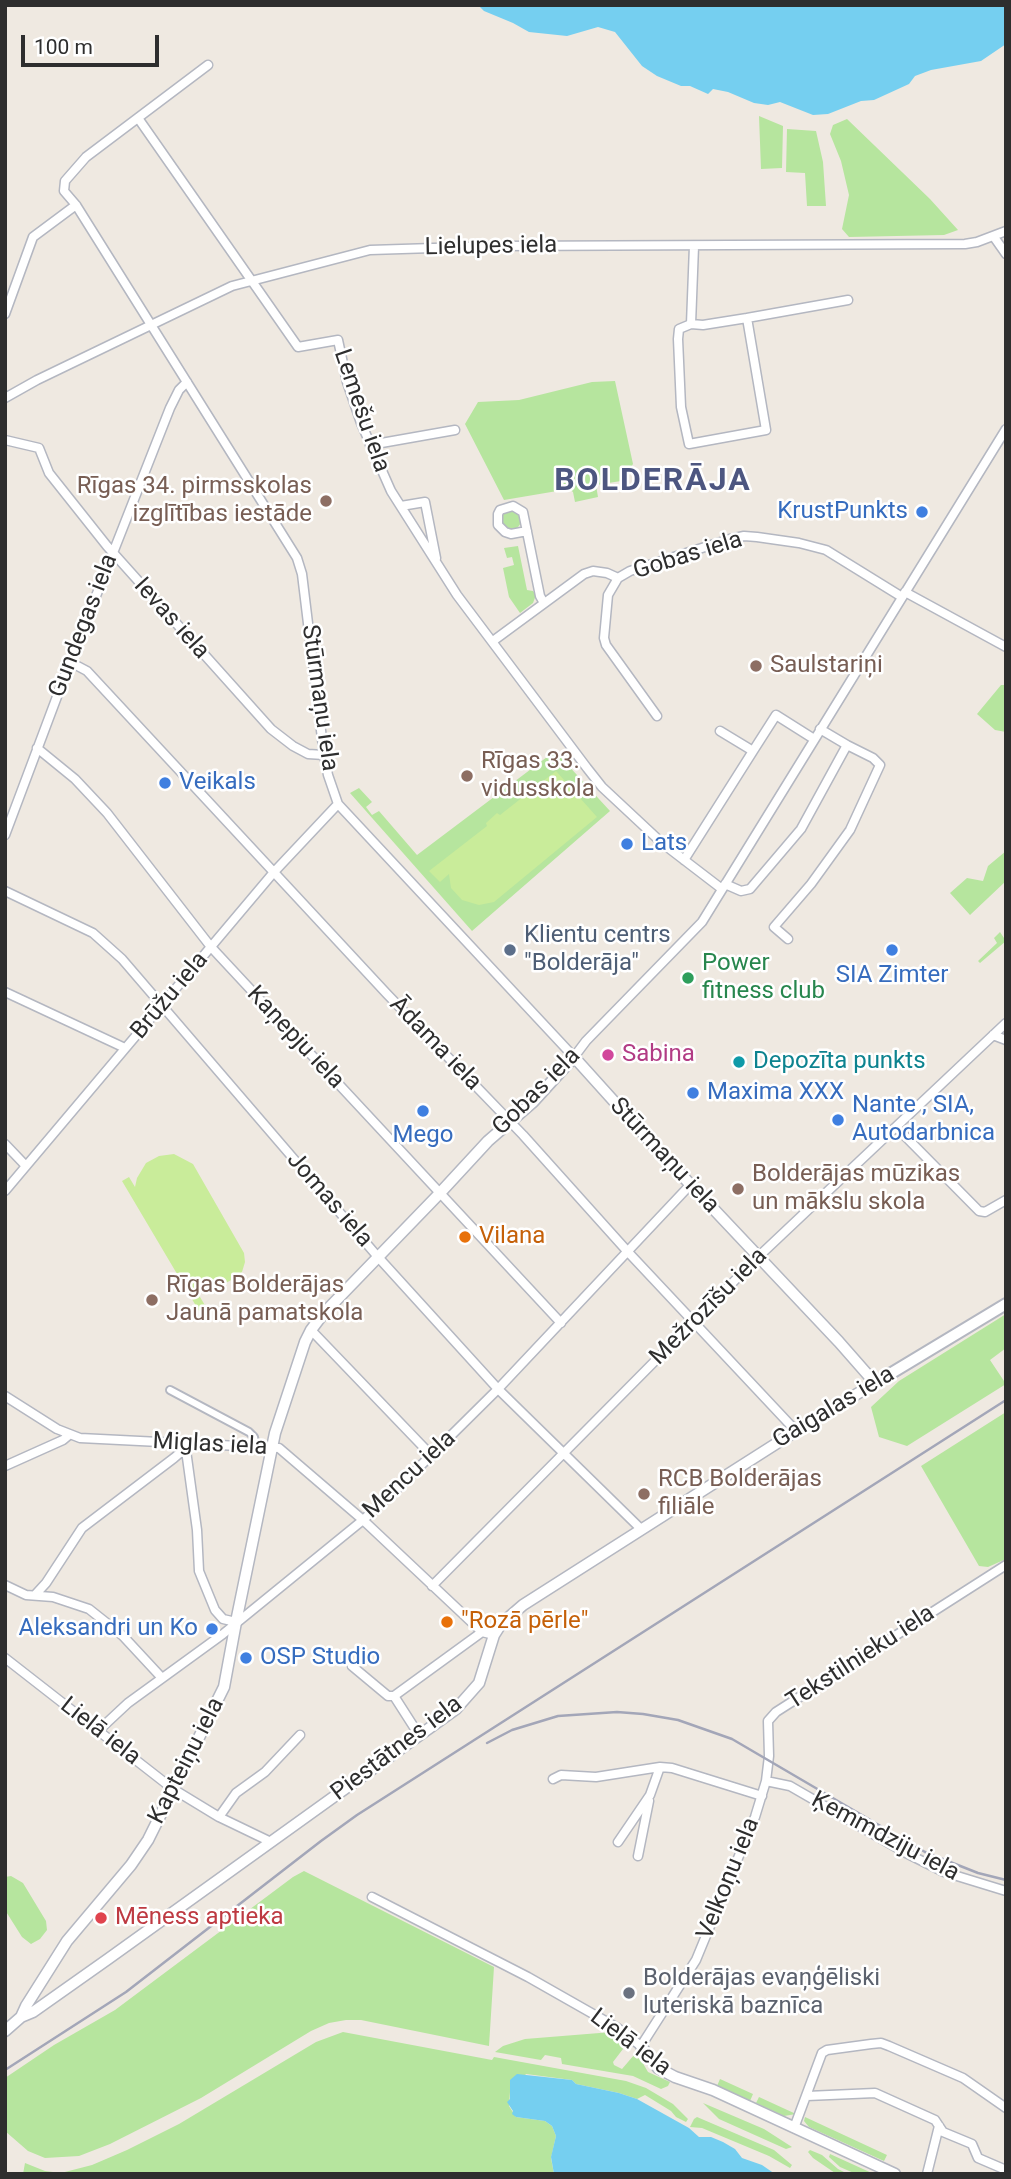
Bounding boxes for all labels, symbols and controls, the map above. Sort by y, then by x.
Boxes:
scale bar [24,21,163,65]
text: 100 m [34,35,93,59]
street label: Lielupes iela [424,231,558,263]
street label: Lemešu iela [326,346,396,476]
district label: BOLDERĀJA [555,463,751,501]
place label: Rīgas 34. pirmsskolas izglītības iestāde [77,473,312,529]
marker: Rīgas 34. pirmsskolas izglītības iestāde [318,493,334,509]
place label: KrustPunkts [777,498,908,526]
marker: KrustPunkts [914,504,930,520]
street label: Gobas iela [630,526,746,586]
street label: Gundegas iela [43,550,125,702]
street label: Ievas iela [127,572,215,666]
street label: Stūrmaņu iela [294,623,344,773]
place label: Saulstariņi [770,652,883,680]
marker: Saulstariņi [748,658,764,674]
place label: Rīgas 33. vidusskola [481,748,595,804]
marker: Rīgas 33. vidusskola [459,768,475,784]
place label: Veikals [179,769,256,797]
marker: Veikals [157,775,173,791]
place label: Lats [641,830,687,858]
marker: Lats [619,836,635,852]
place label: Klientu centrs "Bolderāja" [524,922,671,978]
marker: Klientu centrs "Bolderāja" [502,942,518,958]
marker: SIA Zimter [884,942,900,958]
street label: Brūžu iela [125,947,215,1045]
place label: Power fitness club [702,950,825,1006]
place label: SIA Zimter [836,962,948,990]
marker: Power fitness club [680,970,696,986]
street label: Kaņepju iela [240,981,350,1095]
street label: Ādama iela [383,991,487,1097]
place label: Sabina [622,1041,695,1069]
street label: Gobas iela [487,1042,587,1142]
marker: Sabina [600,1047,616,1063]
place label: Depozīta punkts [753,1048,926,1076]
marker: Depozīta punkts [731,1054,747,1070]
place label: Maxima XXX [707,1079,844,1107]
marker: Maxima XXX [685,1085,701,1101]
street label: Stūrmaņu iela [603,1092,725,1220]
place label: Nante , SIA, Autodarbnica [852,1092,995,1148]
marker: Mego [415,1103,431,1119]
marker: Nante , SIA, Autodarbnica [830,1112,846,1128]
place label: Mego [393,1122,453,1150]
street label: Jomas iela [280,1146,378,1254]
place label: Bolderājas mūzikas un mākslu skola [752,1161,960,1217]
marker: Bolderājas mūzikas un mākslu skola [730,1181,746,1197]
place label: Vilana [479,1223,545,1251]
marker: Vilana [457,1229,473,1245]
street label: Mežrozīšu iela [644,1242,774,1372]
place label: Rīgas Bolderājas Jaunā pamatskola [166,1272,363,1328]
marker: Rīgas Bolderājas Jaunā pamatskola [144,1292,160,1308]
street label: Gaigalas iela [768,1361,900,1455]
street label: Mencu iela [358,1425,462,1525]
street label: Miglas iela [152,1428,268,1462]
place label: RCB Bolderājas filiāle [658,1466,822,1522]
marker: RCB Bolderājas filiāle [636,1486,652,1502]
street label: Tekstilnieku iela [782,1599,940,1717]
place label: "Rozā pērle" [461,1608,588,1636]
marker: "Rozā pērle" [439,1614,455,1630]
place label: Aleksandri un Ko [19,1615,198,1643]
marker: Aleksandri un Ko [204,1621,220,1637]
place label: OSP Studio [260,1644,380,1672]
marker: OSP Studio [238,1650,254,1666]
street label: Piestātnes iela [326,1690,468,1808]
street label: Lielā iela [54,1692,146,1772]
street label: Kapteiņu iela [143,1693,231,1829]
street label: Ķemmdziju iela [806,1786,964,1888]
street label: Velkoņu iela [691,1814,767,1944]
place label: Mēness aptieka [115,1904,284,1932]
marker: Mēness aptieka [93,1910,109,1926]
place label: Bolderājas evaņģēliski luteriskā baznīca [643,1965,880,2021]
marker: Bolderājas evaņģēliski luteriskā baznīca [621,1985,637,2001]
street label: Lielā iela [584,2003,676,2083]

